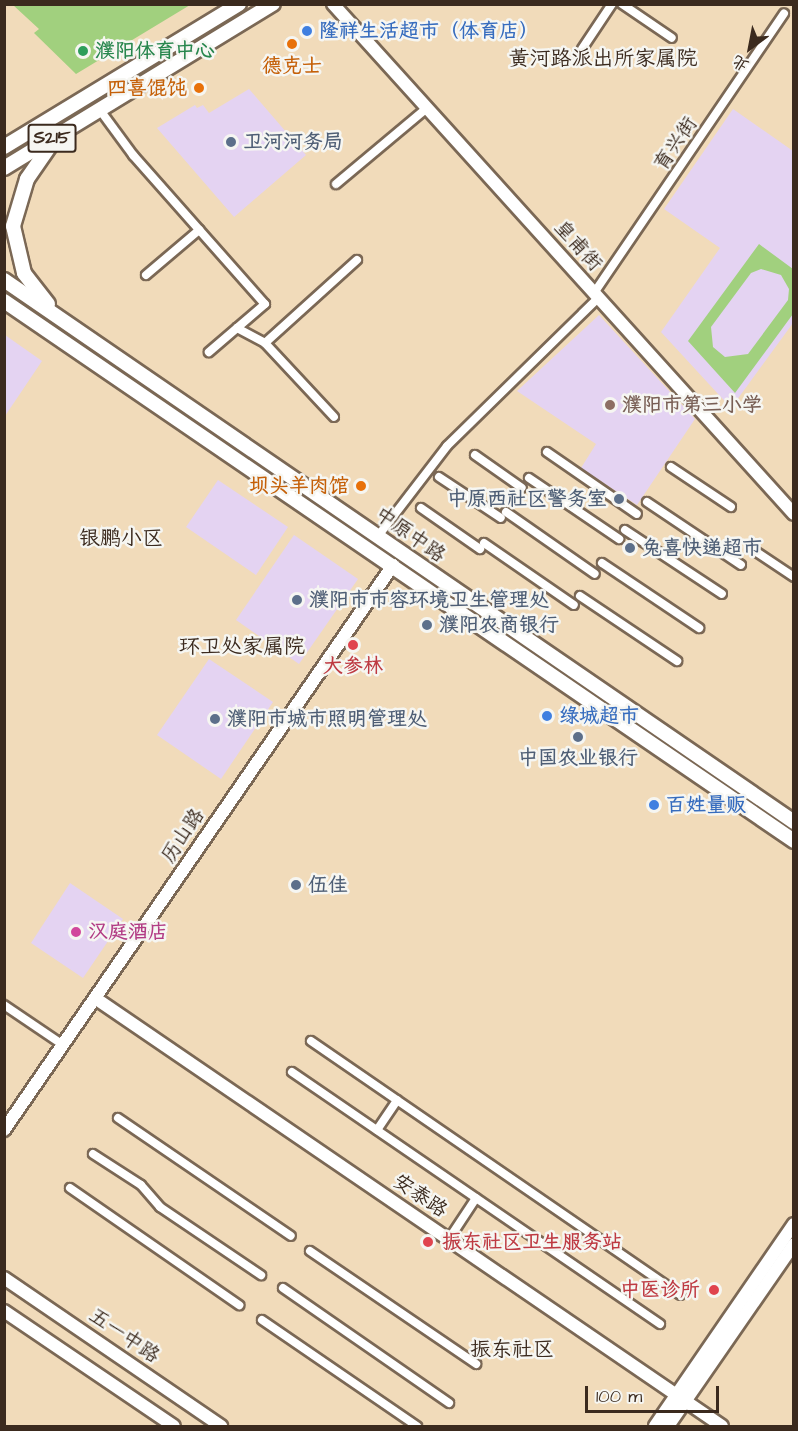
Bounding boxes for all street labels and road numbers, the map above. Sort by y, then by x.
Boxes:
street label: 育兴街 [649,112,703,176]
road number: S215 [26,123,78,153]
street label: 皇甫街 [549,216,607,276]
street label: 中原中路 [370,502,450,568]
street label: 历山路 [156,804,210,868]
street label: 安泰路 [388,1169,452,1223]
street label: 五一中路 [84,1304,164,1368]

